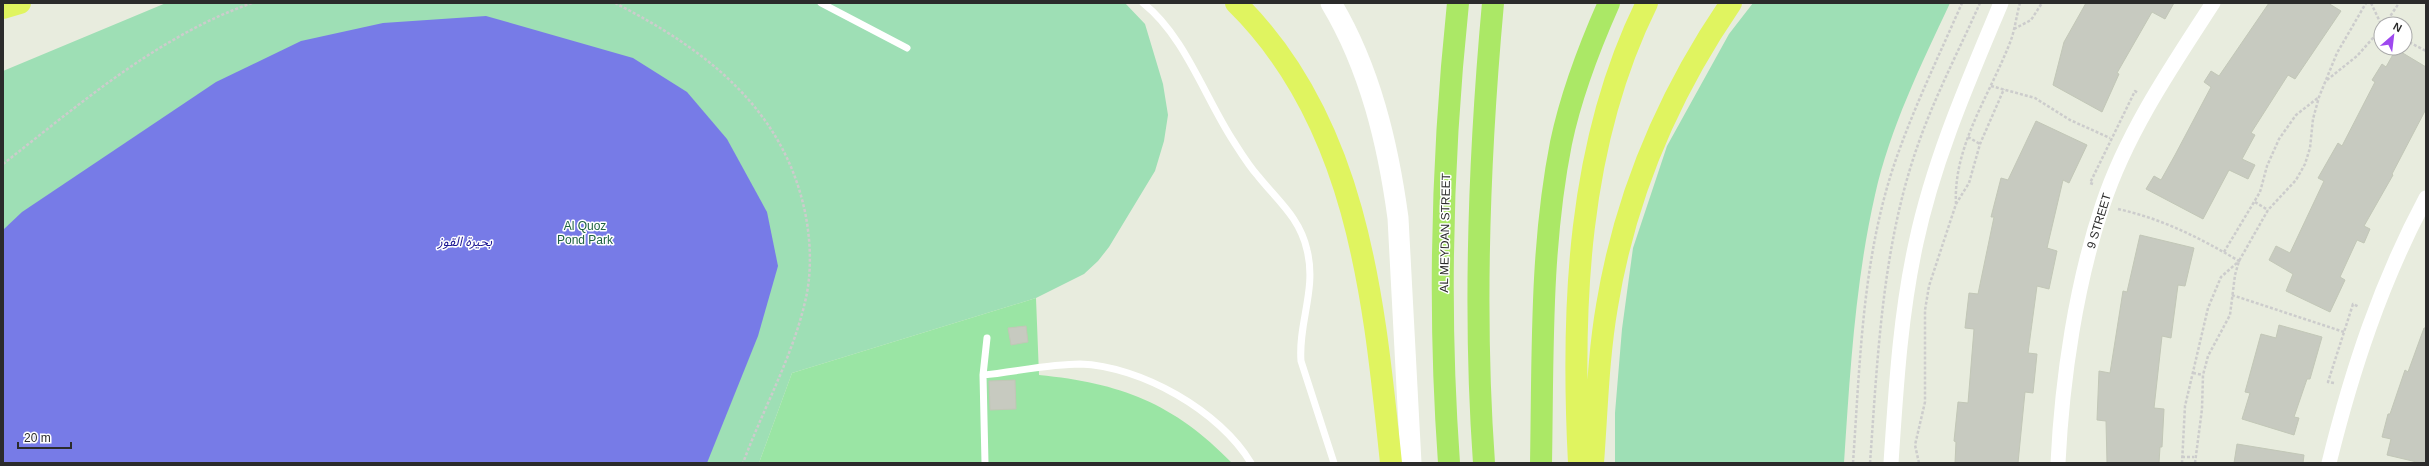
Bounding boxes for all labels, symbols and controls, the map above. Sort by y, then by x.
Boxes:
north arrow [2373,16,2413,56]
text: N [2391,20,2404,34]
street label: AL MEYDAN STREET [1437,172,1453,293]
street label: 9 STREET [2084,191,2114,250]
park label: Al Quoz Pond Park [557,219,614,247]
water label: بحيرة القوز [437,234,492,250]
scale bar [18,424,71,450]
text: 20 m [24,431,51,445]

